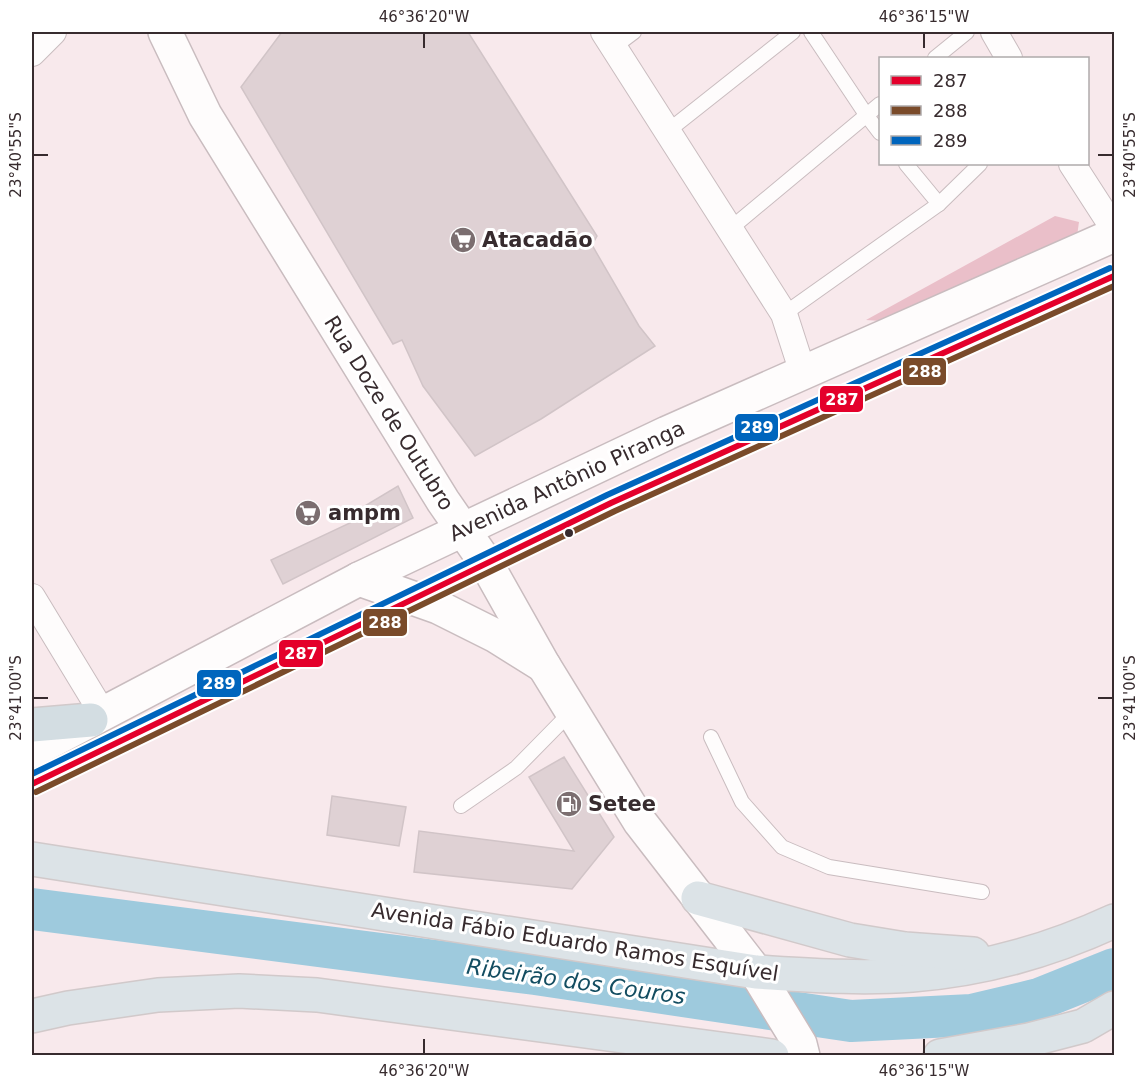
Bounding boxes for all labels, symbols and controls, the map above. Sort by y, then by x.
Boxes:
text: 46°36'20"W [379,8,469,26]
text: 46°36'15"W [879,8,969,26]
legend [879,57,1089,165]
text: 287 [933,70,967,91]
text: 288 [933,100,967,121]
text: 23°40'55"S [7,112,25,198]
text: 23°40'55"S [1121,112,1139,198]
text: 289 [933,130,967,151]
supermarket icon: Atacadão [448,225,478,255]
place label: Atacadão [482,228,593,252]
street label: Rua Doze de Outubro [319,311,459,515]
line badge: 288 [902,357,947,386]
text: 288 [908,362,942,381]
line badge: 287 [819,385,864,413]
text: 287 [825,390,859,409]
line badge: 289 [734,413,779,442]
street label: Avenida Antônio Piranga [445,416,689,546]
text: 289 [740,418,774,437]
supermarket icon: ampm [293,498,323,528]
place label: ampm [328,501,401,525]
unlabelled marker [563,527,575,539]
line badge: 288 [362,608,408,637]
text: 288 [368,613,402,632]
line badge: 287 [278,639,324,668]
text: 287 [284,644,318,663]
text: 23°41'00"S [7,655,25,741]
text: 23°41'00"S [1121,655,1139,741]
line badge: 289 [196,669,242,698]
text: 289 [202,674,236,693]
fuel station icon: Setee [554,789,584,819]
place label: Setee [588,792,656,816]
street label: Avenida Fábio Eduardo Ramos Esquível [370,898,780,986]
water label: Ribeirão dos Couros [465,954,687,1009]
text: 46°36'20"W [379,1062,469,1080]
text: 46°36'15"W [879,1062,969,1080]

